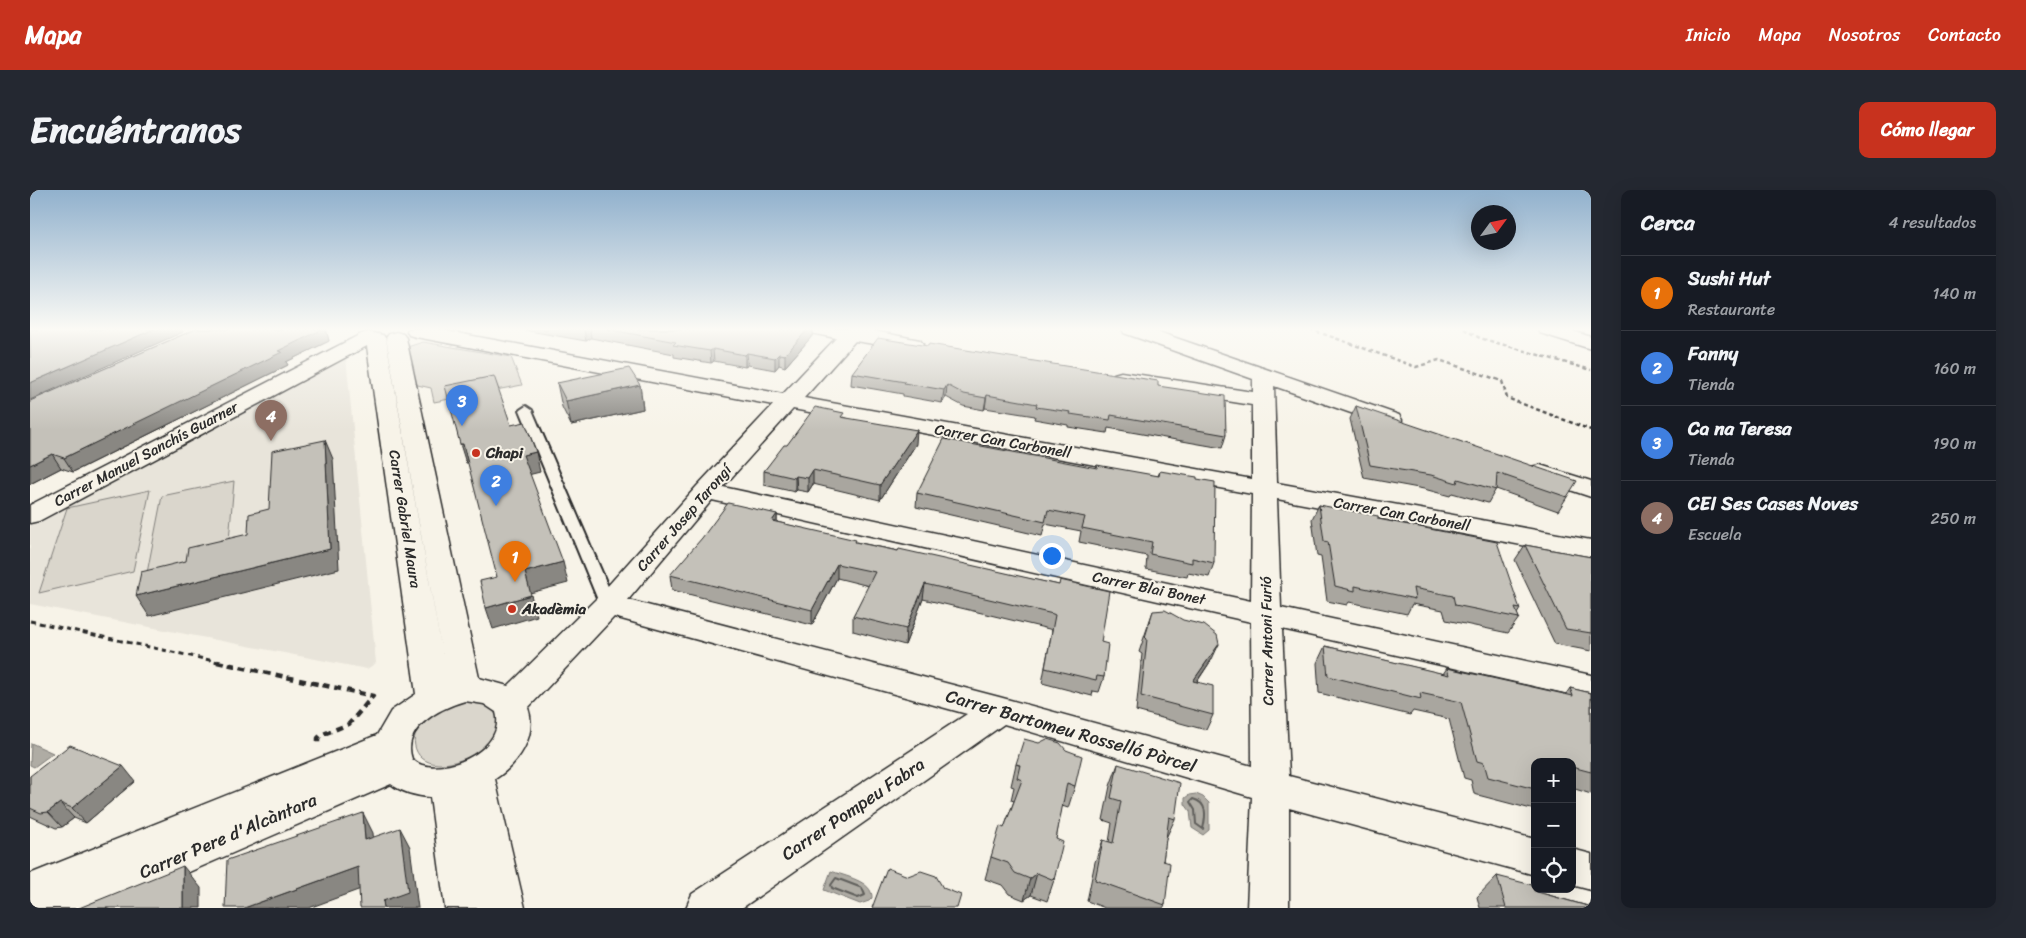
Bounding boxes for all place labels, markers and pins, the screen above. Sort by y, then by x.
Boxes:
pin: 3 [446,385,478,426]
pin: 4 [255,400,287,441]
place label: Chapi [485,440,524,466]
marker: Chapi [470,447,482,459]
pin: 2 [480,465,512,506]
pin: 1 [499,541,531,582]
place label: Akadèmia [521,596,587,622]
marker: Akadèmia [506,603,518,615]

